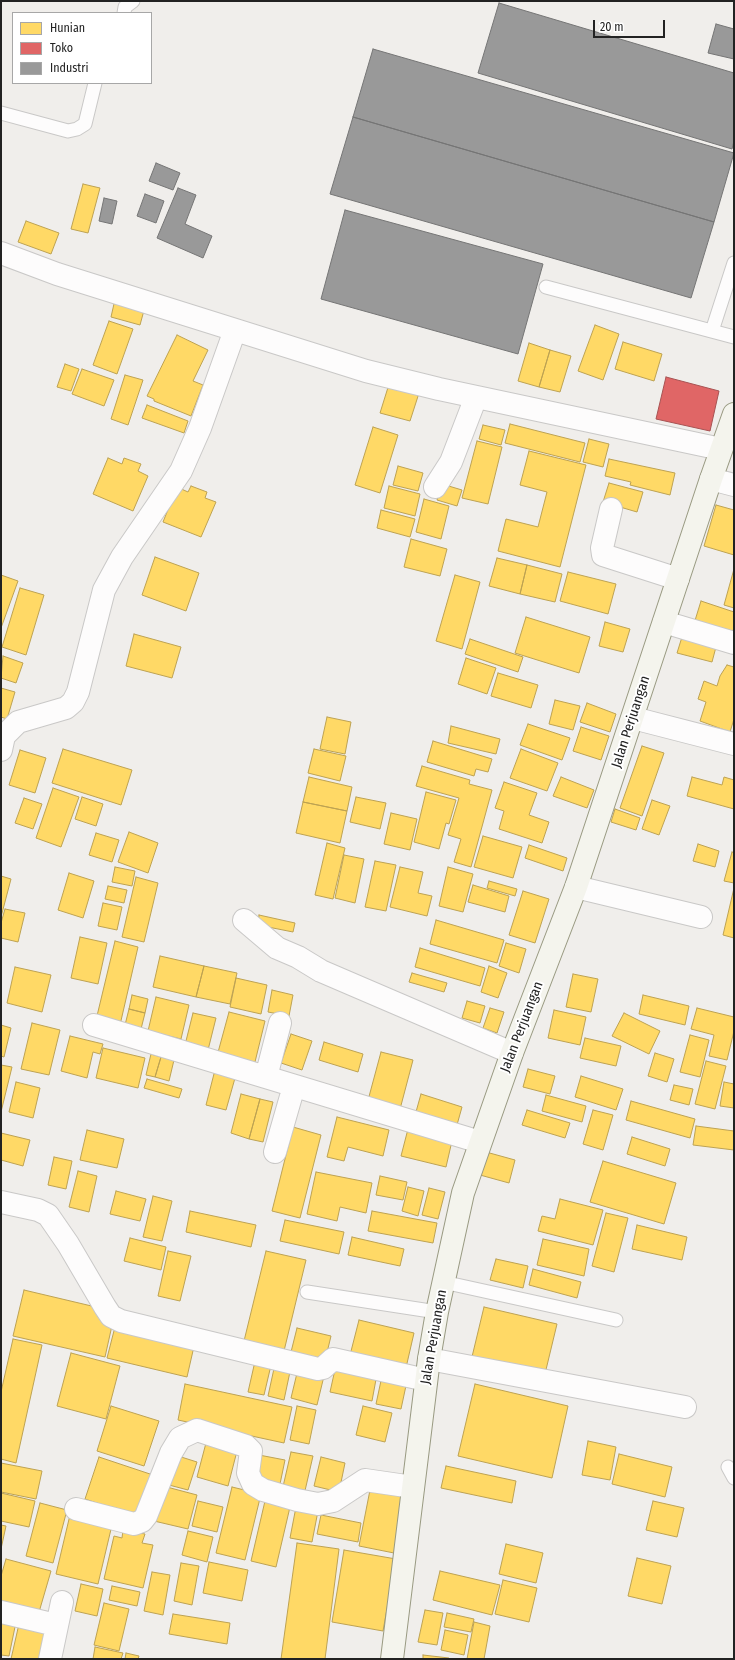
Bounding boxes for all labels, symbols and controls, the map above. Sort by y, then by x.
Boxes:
legend [12,12,152,84]
scale bar [595,12,667,38]
text: 20 m [600,20,624,34]
text: Hunian [50,21,85,35]
text: Toko [50,41,73,55]
text: Industri [50,61,88,75]
street label: Jalan Perjuangan [608,674,654,770]
street label: Jalan Perjuangan [497,979,547,1075]
street label: Jalan Perjuangan [417,1288,451,1386]

